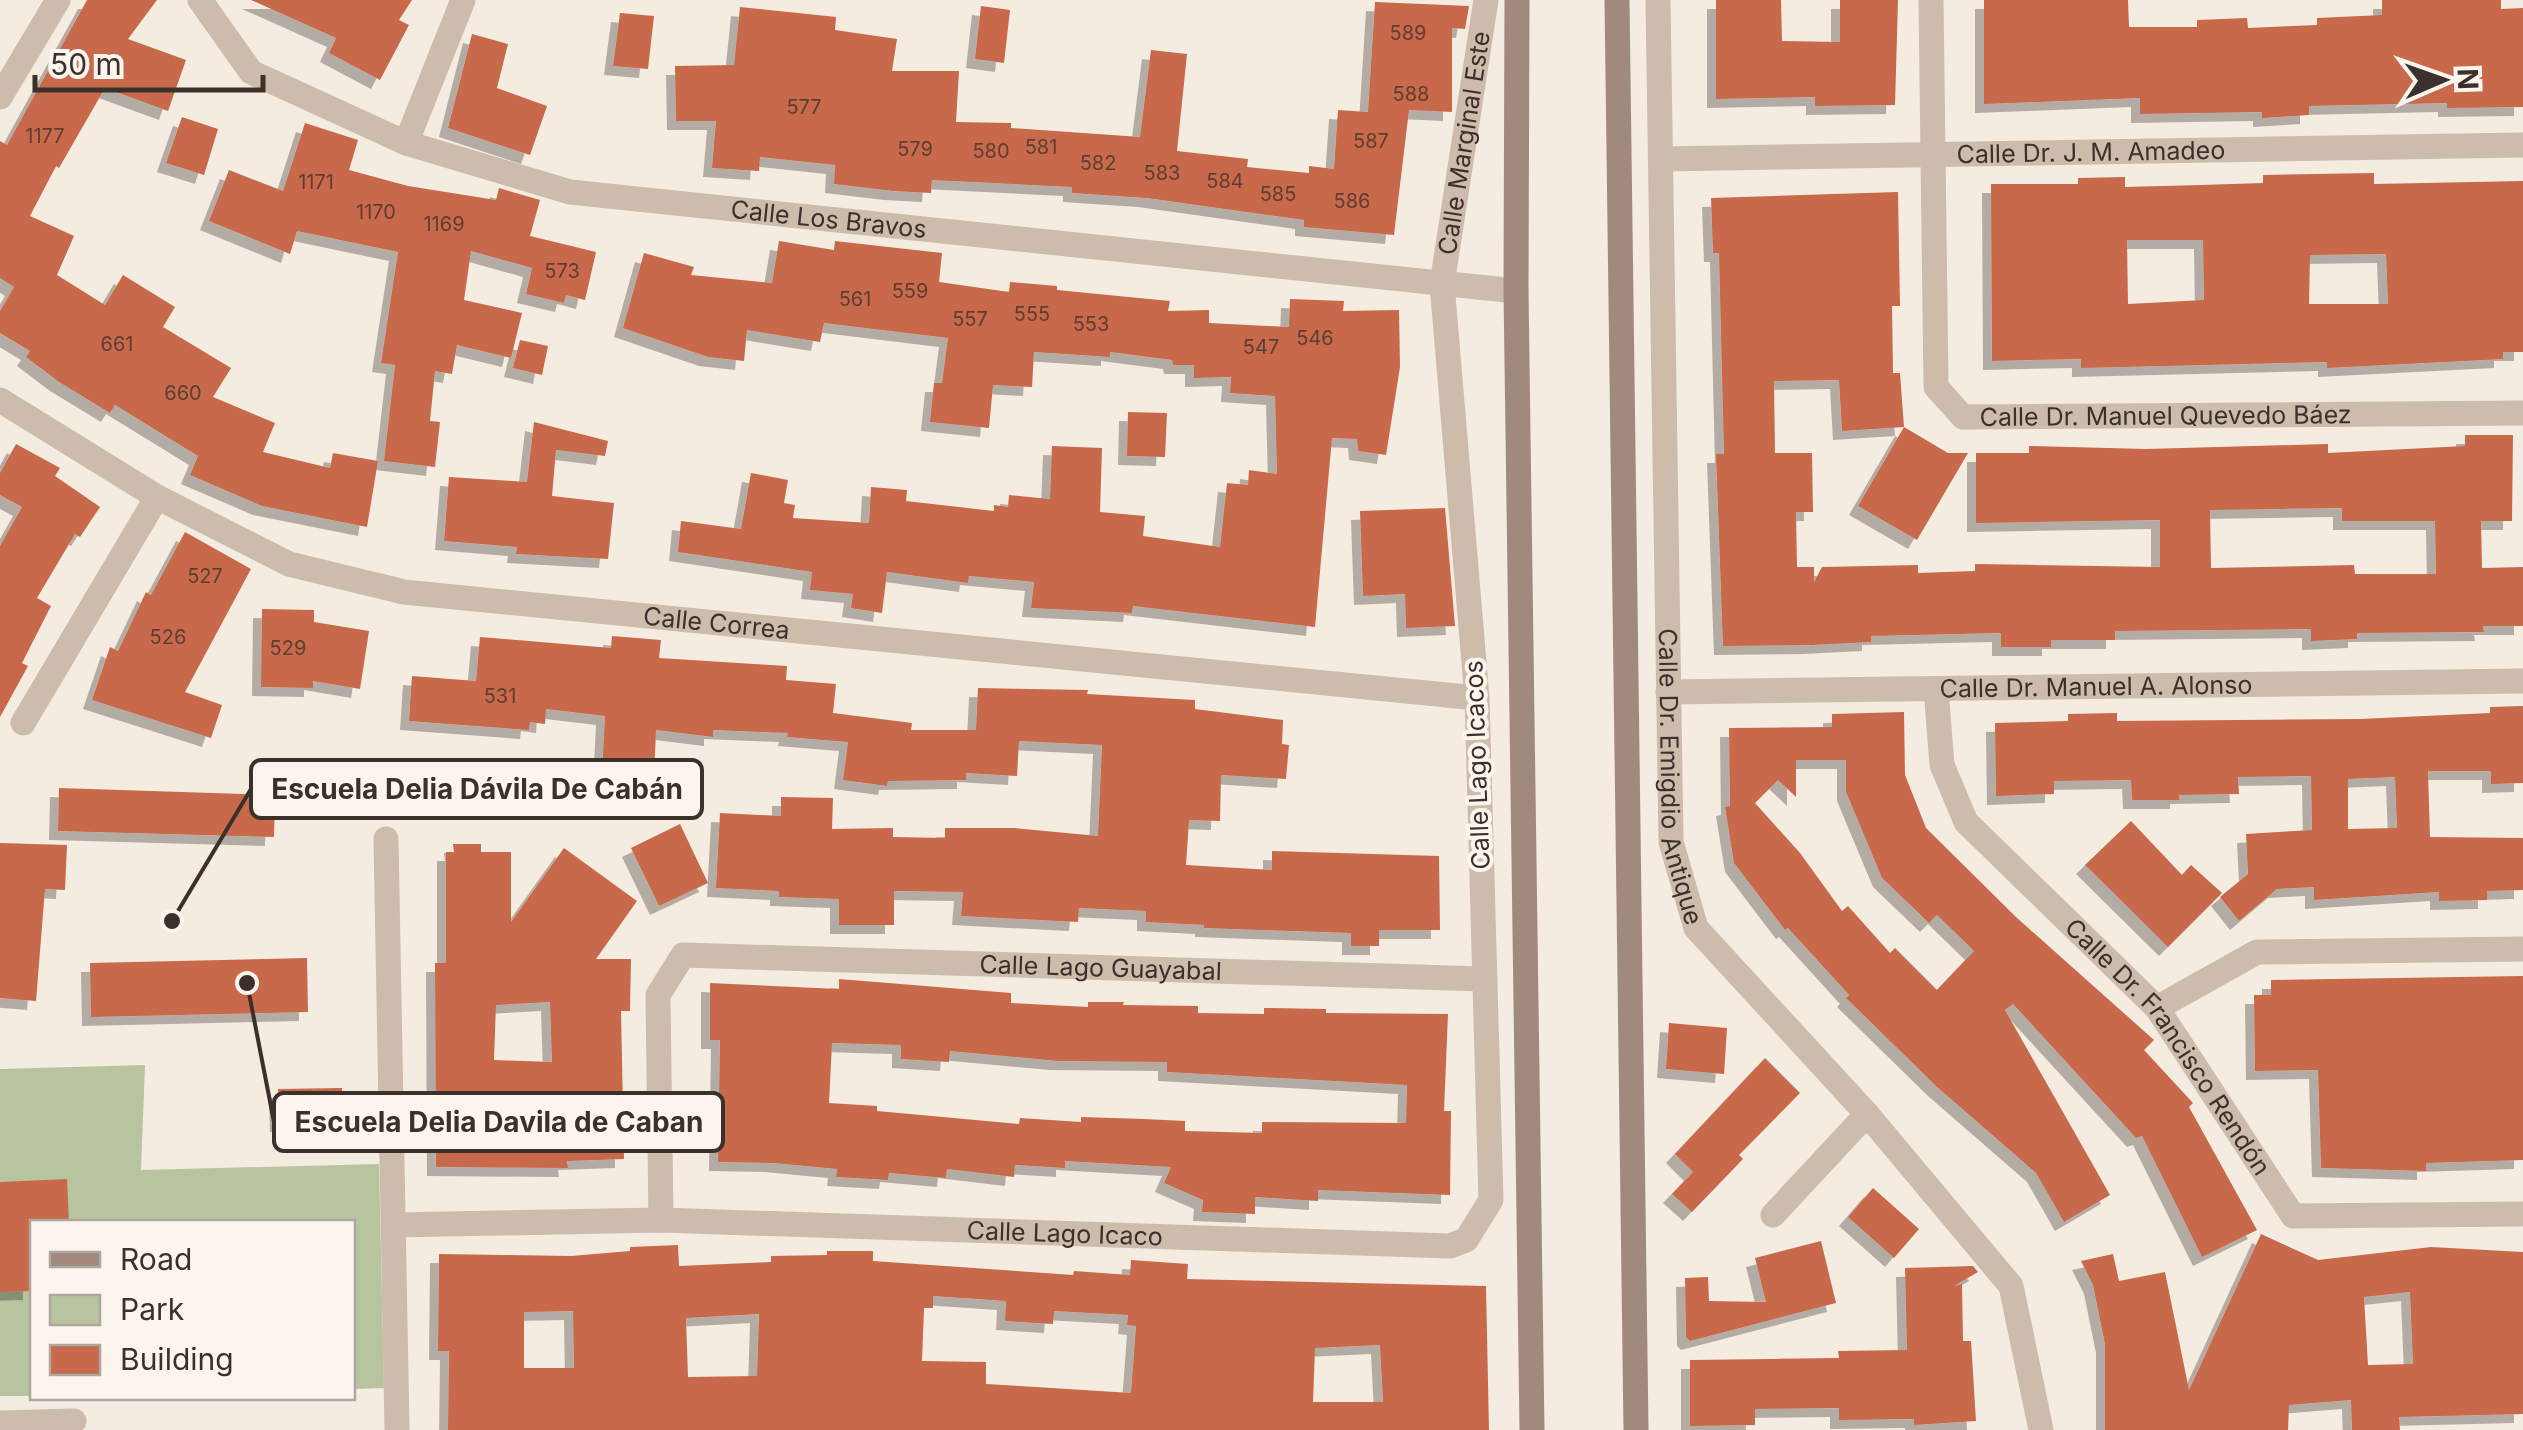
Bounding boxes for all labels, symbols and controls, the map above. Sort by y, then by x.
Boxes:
house number: 589 [1390,21,1426,45]
street label: Calle Marginal Este [1432,29,1496,257]
scale bar [35,30,262,92]
north arrow [2393,30,2493,130]
text: 50 m [50,46,122,82]
text: N [2451,68,2485,90]
house number: 588 [1393,82,1429,106]
house number: 577 [786,95,822,119]
house number: 1177 [25,124,65,148]
house number: 587 [1353,129,1389,153]
house number: 581 [1025,135,1057,159]
street label: Calle Dr. J. M. Amadeo [1956,135,2226,169]
house number: 579 [897,137,933,161]
house number: 580 [972,139,1010,163]
house number: 582 [1080,151,1116,175]
house number: 583 [1144,161,1180,185]
house number: 584 [1206,169,1244,193]
house number: 1171 [298,170,334,194]
house number: 585 [1260,182,1296,206]
house number: 586 [1334,189,1370,213]
street label: Calle Los Bravos [729,194,928,244]
house number: 1170 [356,200,396,224]
house number: 1169 [423,212,465,236]
house number: 573 [544,259,580,283]
house number: 559 [892,279,928,303]
house number: 561 [839,287,871,311]
house number: 555 [1014,302,1050,326]
house number: 557 [952,307,988,331]
house number: 553 [1073,312,1109,336]
house number: 546 [1296,326,1334,350]
house number: 661 [101,332,133,356]
house number: 547 [1243,335,1279,359]
house number: 660 [164,381,202,405]
street label: Calle Dr. Manuel Quevedo Báez [1979,399,2352,432]
house number: 527 [187,564,223,588]
street label: Calle Correa [642,601,791,645]
house number: 526 [150,625,186,649]
street label: Calle Dr. Emigdio Antique [1653,628,1709,928]
house number: 529 [270,636,306,660]
street label: Calle Lago Icacos [1458,660,1496,870]
street label: Calle Dr. Manuel A. Alonso [1939,669,2253,704]
house number: 531 [484,684,516,708]
callout: Escuela Delia Dávila De Cabán [251,760,702,818]
text: Escuela Delia Dávila De Cabán [271,772,683,806]
street label: Calle Dr. Francisco Rendón [2059,912,2277,1181]
street label: Calle Lago Guayabal [979,949,1222,986]
callout: Escuela Delia Davila de Caban [274,1093,723,1151]
text: Escuela Delia Davila de Caban [294,1105,704,1139]
street label: Calle Lago Icaco [966,1215,1163,1252]
legend [30,1220,355,1400]
text: Road [120,1241,192,1277]
text: Park [120,1291,185,1327]
text: Building [120,1341,234,1377]

